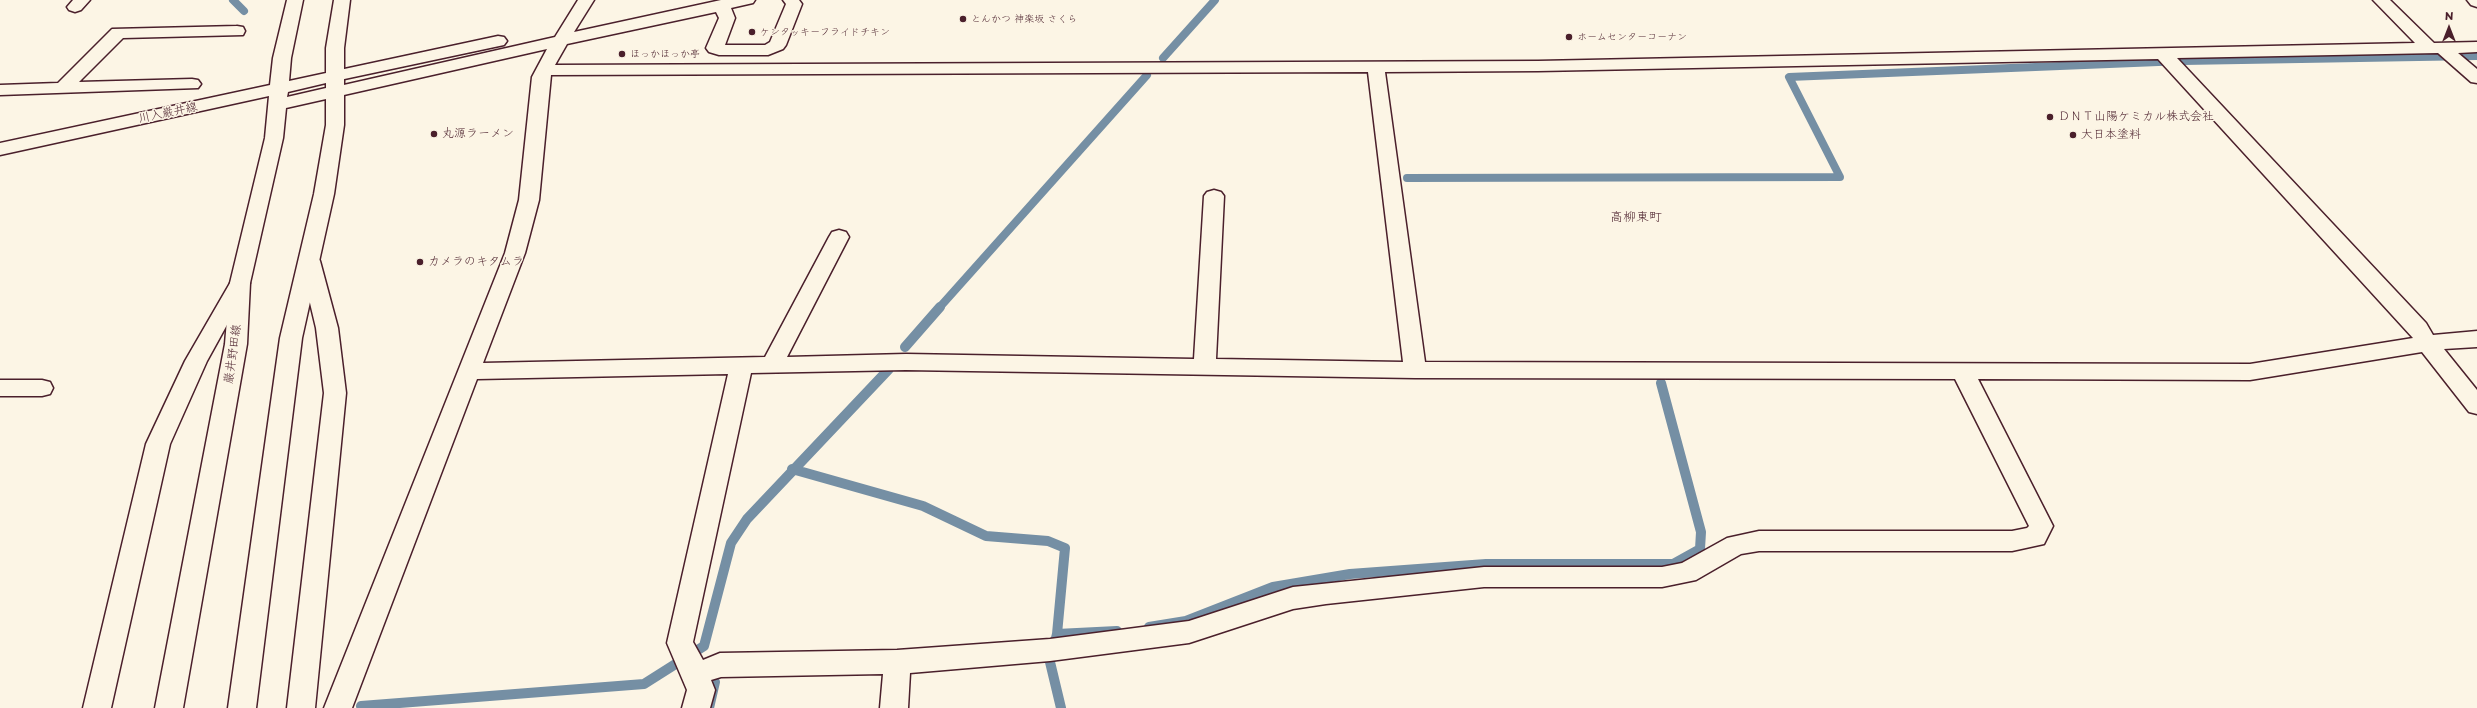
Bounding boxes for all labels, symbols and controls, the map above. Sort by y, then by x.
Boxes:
text: N [2445,7,2453,24]
north arrow [2429,8,2469,48]
place label: とんかつ 神楽坂 さくら [971,13,1077,25]
marker: とんかつ 神楽坂 さくら [958,14,968,24]
place label: ケンタッキーフライドチキン [760,26,890,38]
marker: ケンタッキーフライドチキン [747,27,757,37]
place label: ホームセンターコーナン [1577,31,1687,43]
marker: ホームセンターコーナン [1564,32,1574,42]
place label: ほっかほっか亭 [630,48,700,60]
marker: ほっかほっか亭 [617,49,627,59]
street label: 川入巌井線 [137,100,199,126]
place label: ＤＮＴ山陽ケミカル株式会社 [2058,110,2214,124]
marker: ＤＮＴ山陽ケミカル株式会社 [2045,112,2055,122]
place label: 丸源ラーメン [442,127,514,141]
place label: 大日本塗料 [2081,128,2141,142]
marker: 丸源ラーメン [429,129,439,139]
marker: 大日本塗料 [2068,130,2078,140]
district label: 高柳東町 [1610,209,1662,225]
place label: カメラのキタムラ [428,255,524,269]
marker: カメラのキタムラ [415,257,425,267]
street label: 巌井野田線 [222,323,244,385]

